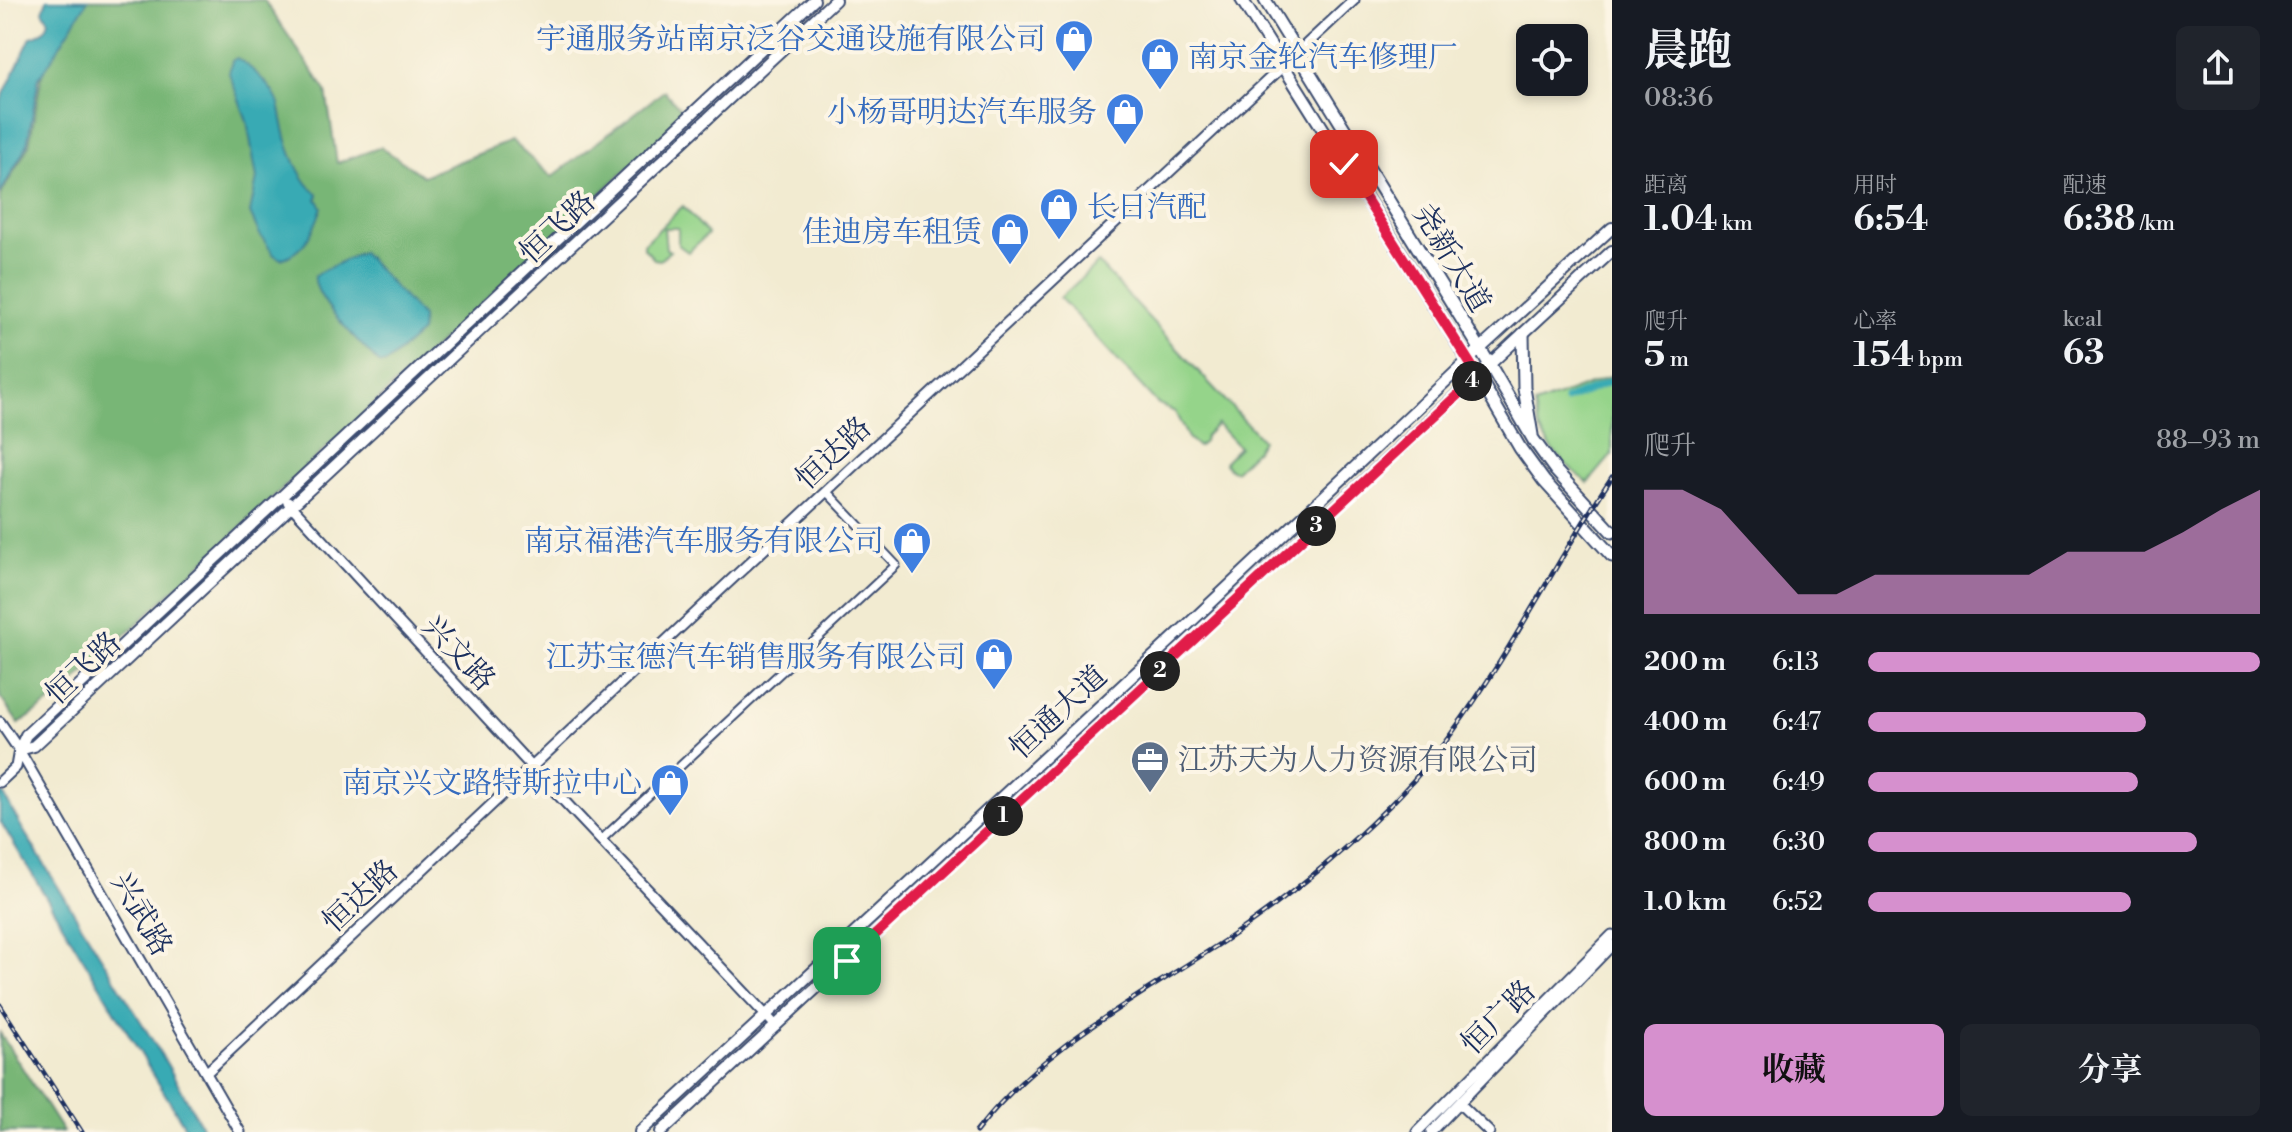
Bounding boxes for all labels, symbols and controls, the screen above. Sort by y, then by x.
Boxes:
shop icon: 宇通服务站南京泛谷交通设施有限公司 [1053,18,1095,73]
place label: 宇通服务站南京泛谷交通设施有限公司 [536,21,1046,59]
map controls [1516,24,1588,96]
button: locate [1516,24,1588,96]
text: 晨跑 [1644,24,1732,79]
button: share [2176,26,2260,110]
shop icon: 南京金轮汽车修理厂 [1139,36,1181,91]
place label: 南京金轮汽车修理厂 [1188,39,1458,77]
text: 08:36 [1644,82,1713,114]
shop icon: 小杨哥明达汽车服务 [1104,91,1146,146]
place label: 小杨哥明达汽车服务 [827,94,1097,132]
pin [1310,130,1378,198]
icon: check [1322,142,1366,186]
text: 距离 [1644,172,1688,199]
text: 用时 [1853,172,1897,199]
text: 配速 [2063,172,2107,199]
street label: 恒飞路 [512,183,604,272]
shop icon: 长日汽配 [1038,186,1080,241]
place label: 长日汽配 [1087,189,1207,227]
street label: 尧新大道 [1404,197,1498,320]
text: 1.04 [1644,199,1717,241]
text: 6:54 [1853,199,1928,241]
text: 6:38 [2063,199,2136,241]
text: km [1717,210,1753,237]
text: /km [2136,210,2175,237]
shop icon: 佳迪房车租赁 [989,211,1031,266]
place label: 佳迪房车租赁 [802,214,982,252]
text: kcal [2063,306,2103,333]
text: 爬升 [1644,308,1688,335]
text: 心率 [1853,308,1897,335]
text: 63 [2063,333,2105,375]
text: 5 [1644,335,1665,377]
text: 154 [1853,335,1914,377]
text: m [1665,346,1689,373]
text: bpm [1914,346,1963,373]
pin: 4 [1452,361,1492,401]
text: 4 [1465,367,1479,394]
street label: 恒达路 [788,409,880,498]
text: 88–93 m [2156,424,2260,456]
text: 爬升 [1644,430,1696,462]
pin: 3 [1296,506,1336,546]
text: 3 [1309,512,1323,539]
shop icon: 南京福港汽车服务有限公司 [891,520,933,575]
place label: 南京福港汽车服务有限公司 [524,523,884,561]
street label: 兴文路 [414,608,503,700]
street label: 恒飞路 [38,624,130,713]
shop icon: 江苏宝德汽车销售服务有限公司 [973,636,1015,691]
place label: 江苏宝德汽车销售服务有限公司 [546,639,966,677]
text: 200 m [1644,646,1726,678]
text: 6:13 [1772,646,1819,678]
pin: 2 [1140,651,1180,691]
text: 2 [1153,657,1167,684]
street label: 恒通大道 [1002,658,1116,768]
text: 400 m [1644,706,1727,738]
text: 6:47 [1772,706,1821,738]
office icon: 江苏天为人力资源有限公司 [1129,739,1171,794]
place label: 江苏天为人力资源有限公司 [1178,742,1538,780]
shop icon: 南京兴文路特斯拉中心 [649,762,691,817]
place label: 南京兴文路特斯拉中心 [342,765,642,803]
text: 600 m [1644,766,1726,798]
text: 6:49 [1772,766,1825,798]
pin: 1 [983,796,1023,836]
text: 1 [998,802,1008,829]
text: 800 m [1644,826,1726,858]
text: 6:30 [1772,826,1825,858]
street label: 恒达路 [315,852,407,941]
street label: 兴武路 [102,866,180,963]
text: 1.0 km [1644,886,1727,918]
text: 6:52 [1772,886,1823,918]
pin [813,927,881,995]
icon: arrive [825,939,869,983]
street label: 恒广路 [1453,972,1544,1063]
button: 收藏 [1644,1024,1944,1116]
button: 分享 [1960,1024,2260,1116]

